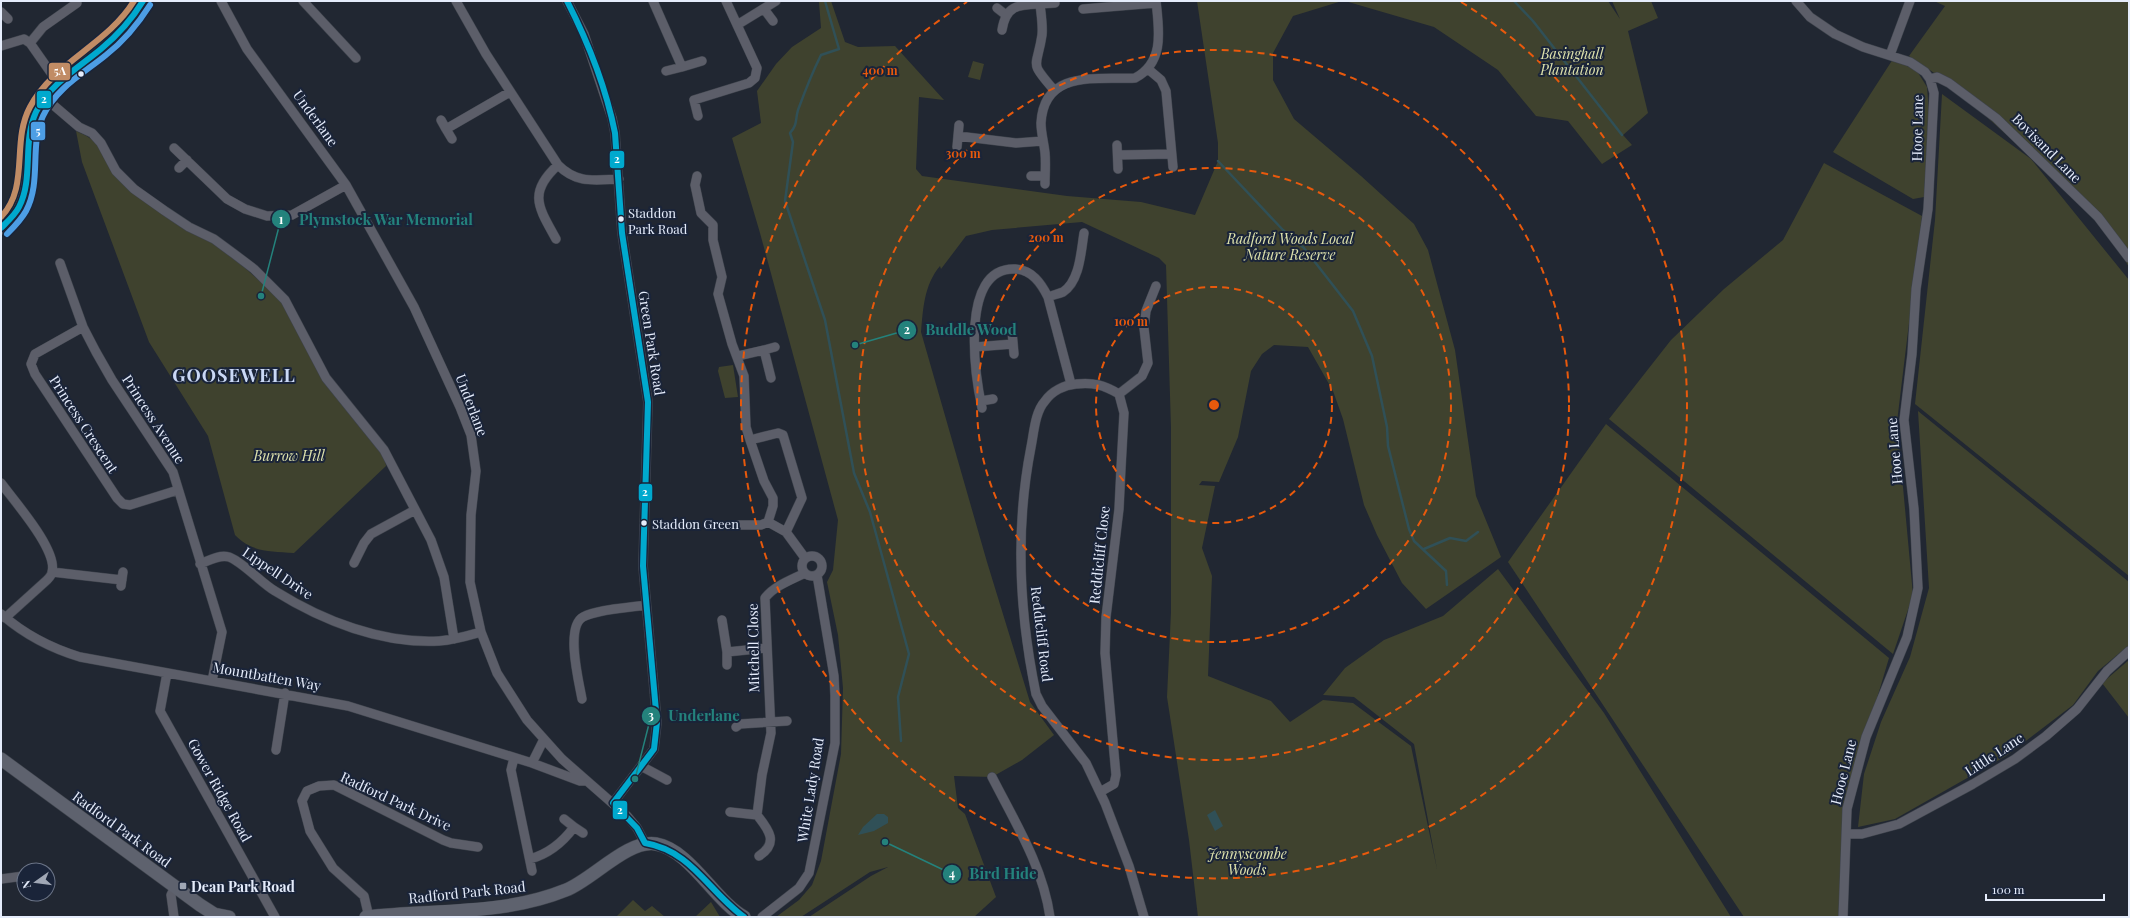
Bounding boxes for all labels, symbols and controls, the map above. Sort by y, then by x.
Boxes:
park label: Basinghall Plantation [1539,44,1604,79]
line badge: 5A [48,62,71,81]
text: 400 m [862,62,898,78]
text: 5A [54,63,67,78]
unlabelled marker [76,69,86,79]
street label: Underlane [289,86,343,150]
line badge: 2 [36,90,52,109]
text: 2 [41,91,47,106]
street label: Hooe Lane [1907,94,1927,162]
street label: Bovisand Lane [2008,109,2086,187]
line badge: 5 [30,121,46,141]
text: 5 [35,123,41,138]
text: 300 m [946,145,981,161]
line badge: 2 [609,150,625,169]
text: 2 [614,151,620,166]
place label: Staddon Park Road [628,204,688,237]
callout: Plymstock War Memorial [271,206,482,233]
text: Plymstock War Memorial [299,209,473,229]
text: 1 [279,211,284,227]
marker: Staddon Park Road [616,214,626,224]
text: 200 m [1028,229,1064,245]
park label: Radford Woods Local Nature Reserve [1226,229,1354,264]
street label: Green Park Road [634,289,670,397]
text: 100 m [1114,313,1148,329]
callout: Buddle Wood [897,316,1025,343]
text: Buddle Wood [925,319,1017,339]
text: 2 [904,321,910,337]
district label: GOOSEWELL [172,363,296,387]
street label: Princess Crescent [45,371,123,477]
street label: Princess Avenue [118,371,190,467]
street label: Underlane [451,371,493,439]
centre of rings [1207,398,1221,412]
street label: Hooe Lane [1882,417,1906,485]
park label: Burrow Hill [252,446,326,465]
line badge: 2 [638,483,653,502]
text: 2 [642,484,648,499]
street label: Reddicliff Close [1084,505,1114,605]
place label: Staddon Green [652,515,739,532]
marker: Staddon Green [639,518,649,528]
street label: Lippell Drive [239,542,317,604]
street label: Reddicliff Road [1027,585,1057,683]
street label: Mitchell Close [743,603,763,693]
street label: Mountbatten Way [211,657,323,695]
callout: Underlane [641,702,748,729]
text: Underlane [668,705,740,725]
text: 3 [648,707,654,723]
street label: Little Lane [1961,728,2027,780]
street label: Gower Ridge Road [184,735,256,845]
street label: White Lady Road [792,736,828,845]
street label: Hooe Lane [1826,737,1860,807]
street label: Radford Park Drive [338,767,454,835]
street label: Radford Park Road [69,787,175,871]
line badge: 2 [612,800,628,820]
text: 2 [617,802,623,817]
park label: Jennyscombe Woods [1207,844,1287,879]
callout: Bird Hide [942,860,1045,887]
north arrow [16,862,56,902]
text: Bird Hide [969,863,1037,883]
text: 4 [949,865,955,881]
street label: Radford Park Road [407,876,527,908]
scale bar [1986,876,2104,902]
place label: Dean Park Road [191,877,295,896]
text: N [18,879,34,890]
marker: Dean Park Road [178,881,188,891]
text: 100 m [1992,881,2025,897]

